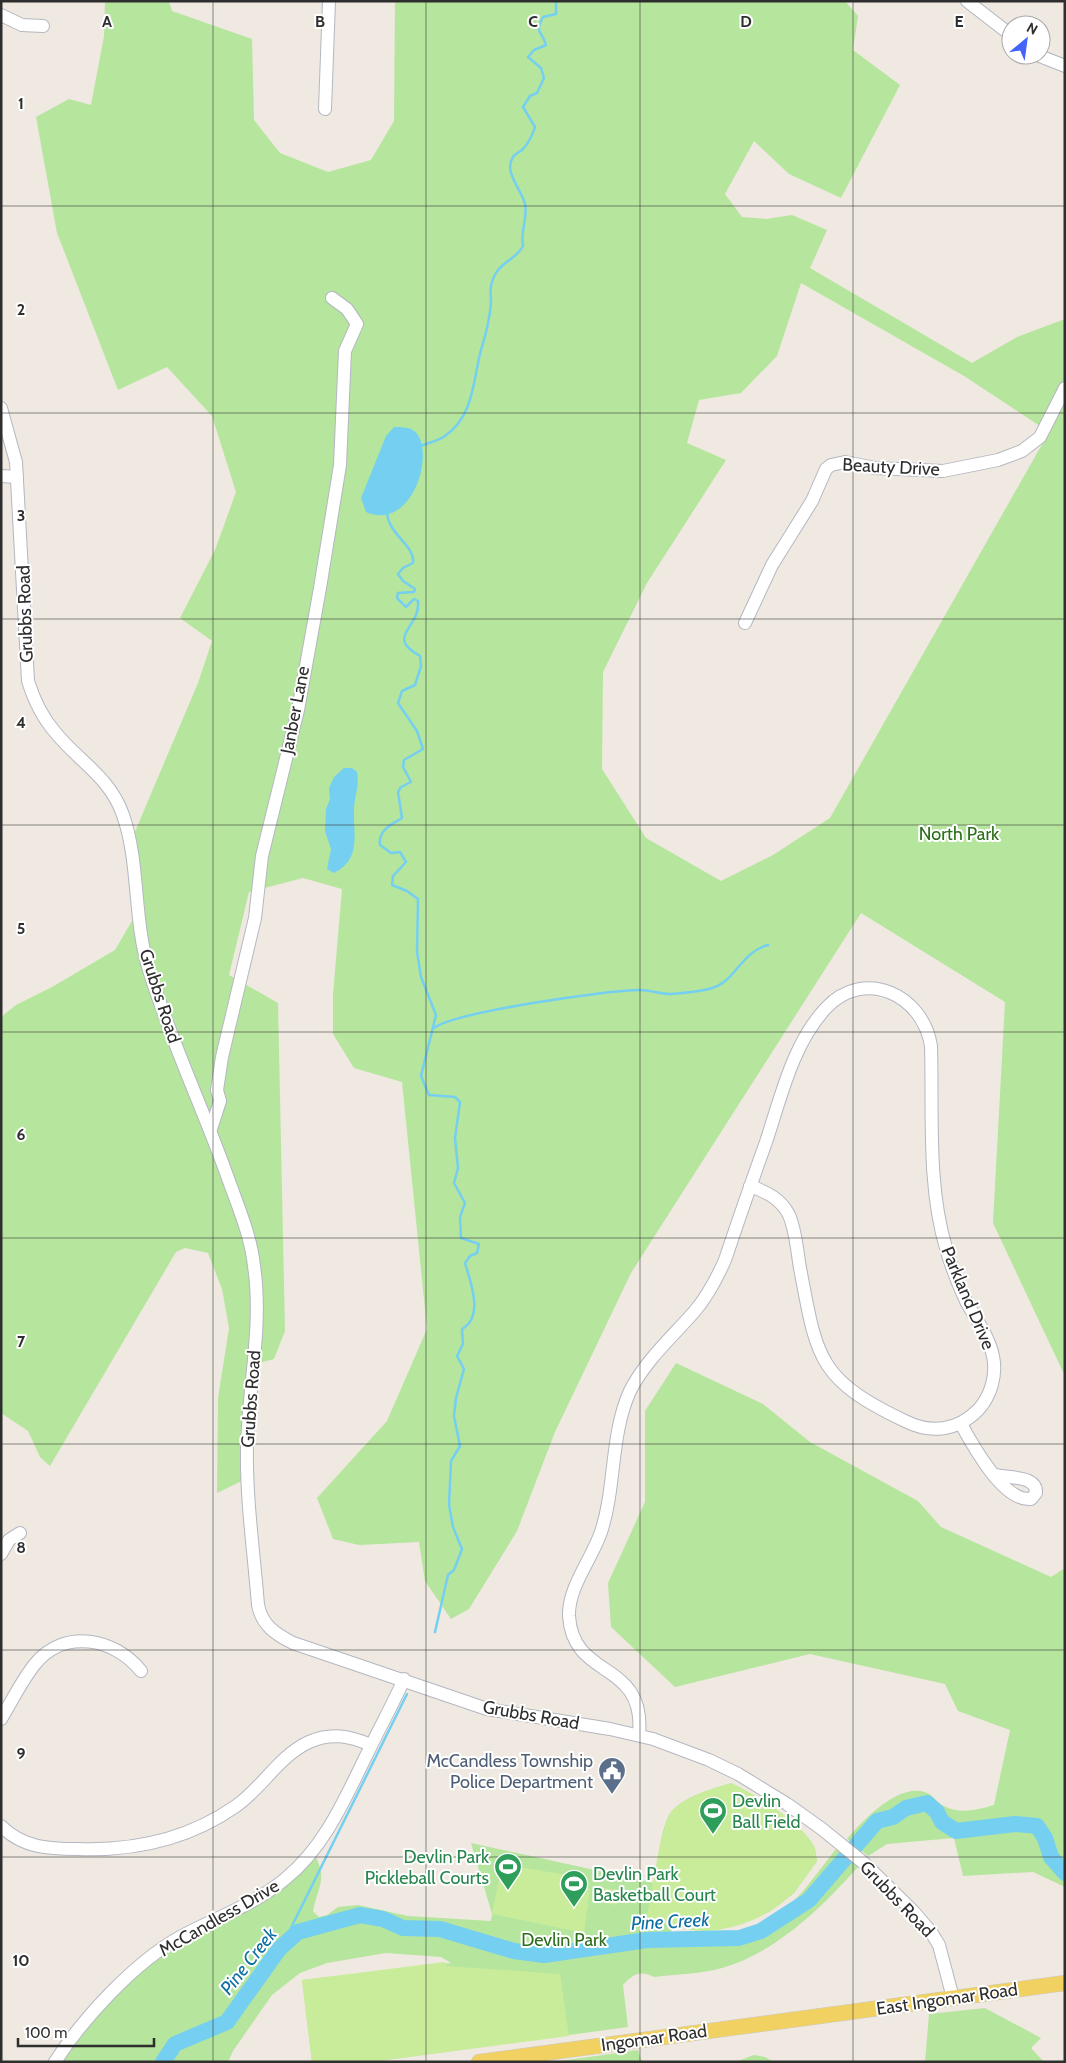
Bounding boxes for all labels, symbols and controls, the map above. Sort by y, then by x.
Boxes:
text: A [102,12,112,31]
text: B [315,12,325,31]
text: C [528,12,538,31]
text: D [740,12,752,31]
text: E [954,12,964,31]
north arrow [1001,15,1051,65]
text: N [1024,18,1041,39]
text: 1 [18,94,24,113]
text: 2 [17,300,25,319]
street label: Beauty Drive [842,453,940,481]
text: 3 [17,506,25,525]
street label: Grubbs Road [12,565,38,663]
street label: Janber Lane [276,664,314,757]
text: 4 [16,713,26,732]
park label: North Park [919,823,1000,845]
text: 5 [17,919,25,938]
street label: Grubbs Road [134,946,186,1046]
text: 6 [17,1125,26,1144]
street label: Parkland Drive [936,1243,1000,1353]
text: 7 [17,1332,26,1351]
street label: Grubbs Road [237,1350,265,1448]
text: 8 [16,1538,26,1557]
street label: Grubbs Road [481,1696,581,1734]
text: 9 [17,1744,26,1763]
place label: McCandless Township Police Department [426,1750,593,1793]
public building icon: McCandless Township Police Department [597,1756,627,1795]
place label: Devlin Ball Field [732,1790,800,1833]
sports icon: Devlin Ball Field [698,1796,728,1835]
place label: Devlin Park Pickleball Courts [365,1846,490,1889]
sports icon: Devlin Park Pickleball Courts [493,1852,523,1891]
street label: Grubbs Road [855,1856,939,1942]
place label: Devlin Park Basketball Court [593,1863,716,1906]
sports icon: Devlin Park Basketball Court [559,1869,589,1908]
street label: McCandless Drive [155,1875,283,1961]
water label: Pine Creek [630,1908,711,1935]
water label: Pine Creek [215,1923,282,1999]
park label: Devlin Park [521,1929,608,1951]
text: 10 [12,1951,30,1970]
street label: East Ingomar Road [875,1978,1019,2020]
scale bar [18,2016,154,2048]
street label: Ingomar Road [600,2020,708,2056]
text: 100 m [25,2024,67,2042]

